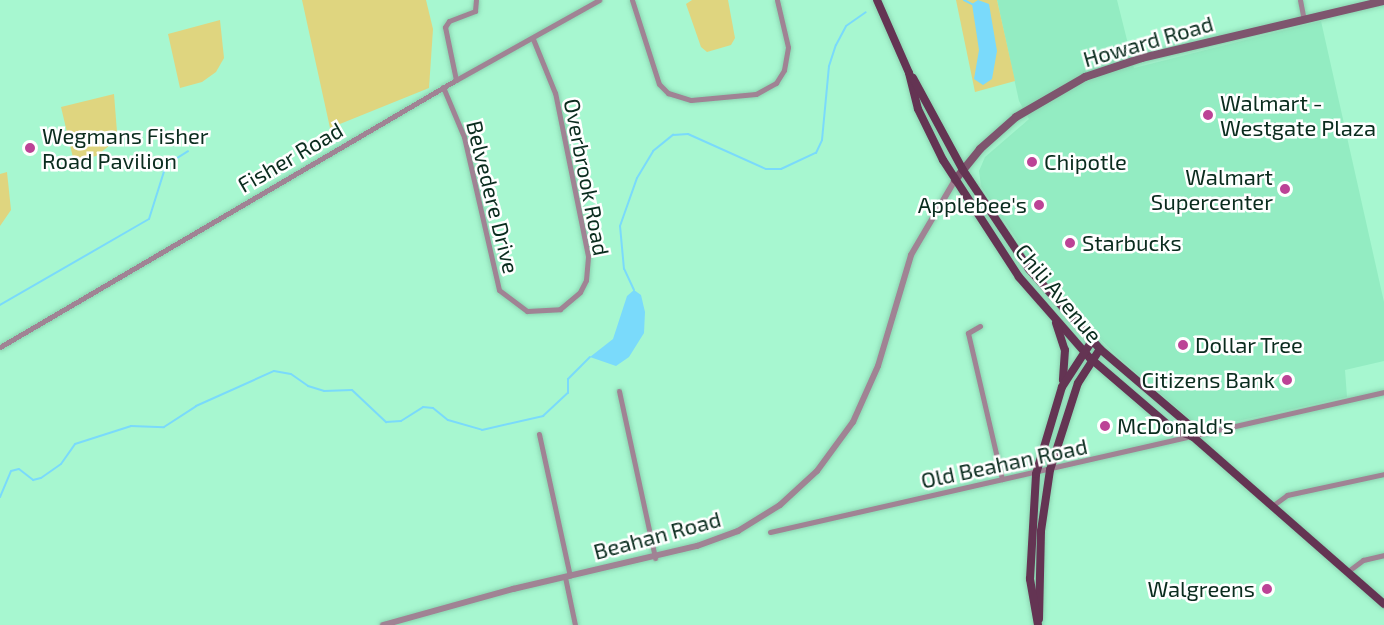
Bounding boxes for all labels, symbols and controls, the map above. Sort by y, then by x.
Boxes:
street label: Howard Road [1080,10,1216,72]
place label: Walmart - Westgate Plaza [1220,89,1376,140]
street label: Overbrook Road [559,96,615,258]
marker: Walmart - Westgate Plaza [1201,108,1215,122]
street label: Fisher Road [233,116,347,198]
street label: Belvedere Drive [461,118,525,276]
place label: Wegmans Fisher Road Pavilion [42,122,209,174]
marker: Wegmans Fisher Road Pavilion [23,141,37,155]
place label: Chipotle [1044,149,1127,175]
marker: Chipotle [1025,155,1039,169]
place label: Walmart Supercenter [1151,163,1273,214]
marker: Walmart Supercenter [1278,182,1292,196]
place label: Applebee's [918,192,1027,218]
marker: Applebee's [1032,198,1046,212]
place label: Starbucks [1082,230,1182,256]
marker: Starbucks [1063,236,1077,250]
street label: Chili Avenue [1010,238,1108,348]
place label: Dollar Tree [1195,332,1304,358]
marker: Dollar Tree [1176,338,1190,352]
place label: Citizens Bank [1142,367,1275,393]
marker: Citizens Bank [1280,373,1294,387]
place label: McDonald's [1117,413,1234,439]
marker: McDonald's [1098,419,1112,433]
street label: Old Beahan Road [918,432,1090,494]
street label: Beahan Road [590,505,724,565]
place label: Walgreens [1147,576,1255,602]
marker: Walgreens [1260,582,1274,596]

